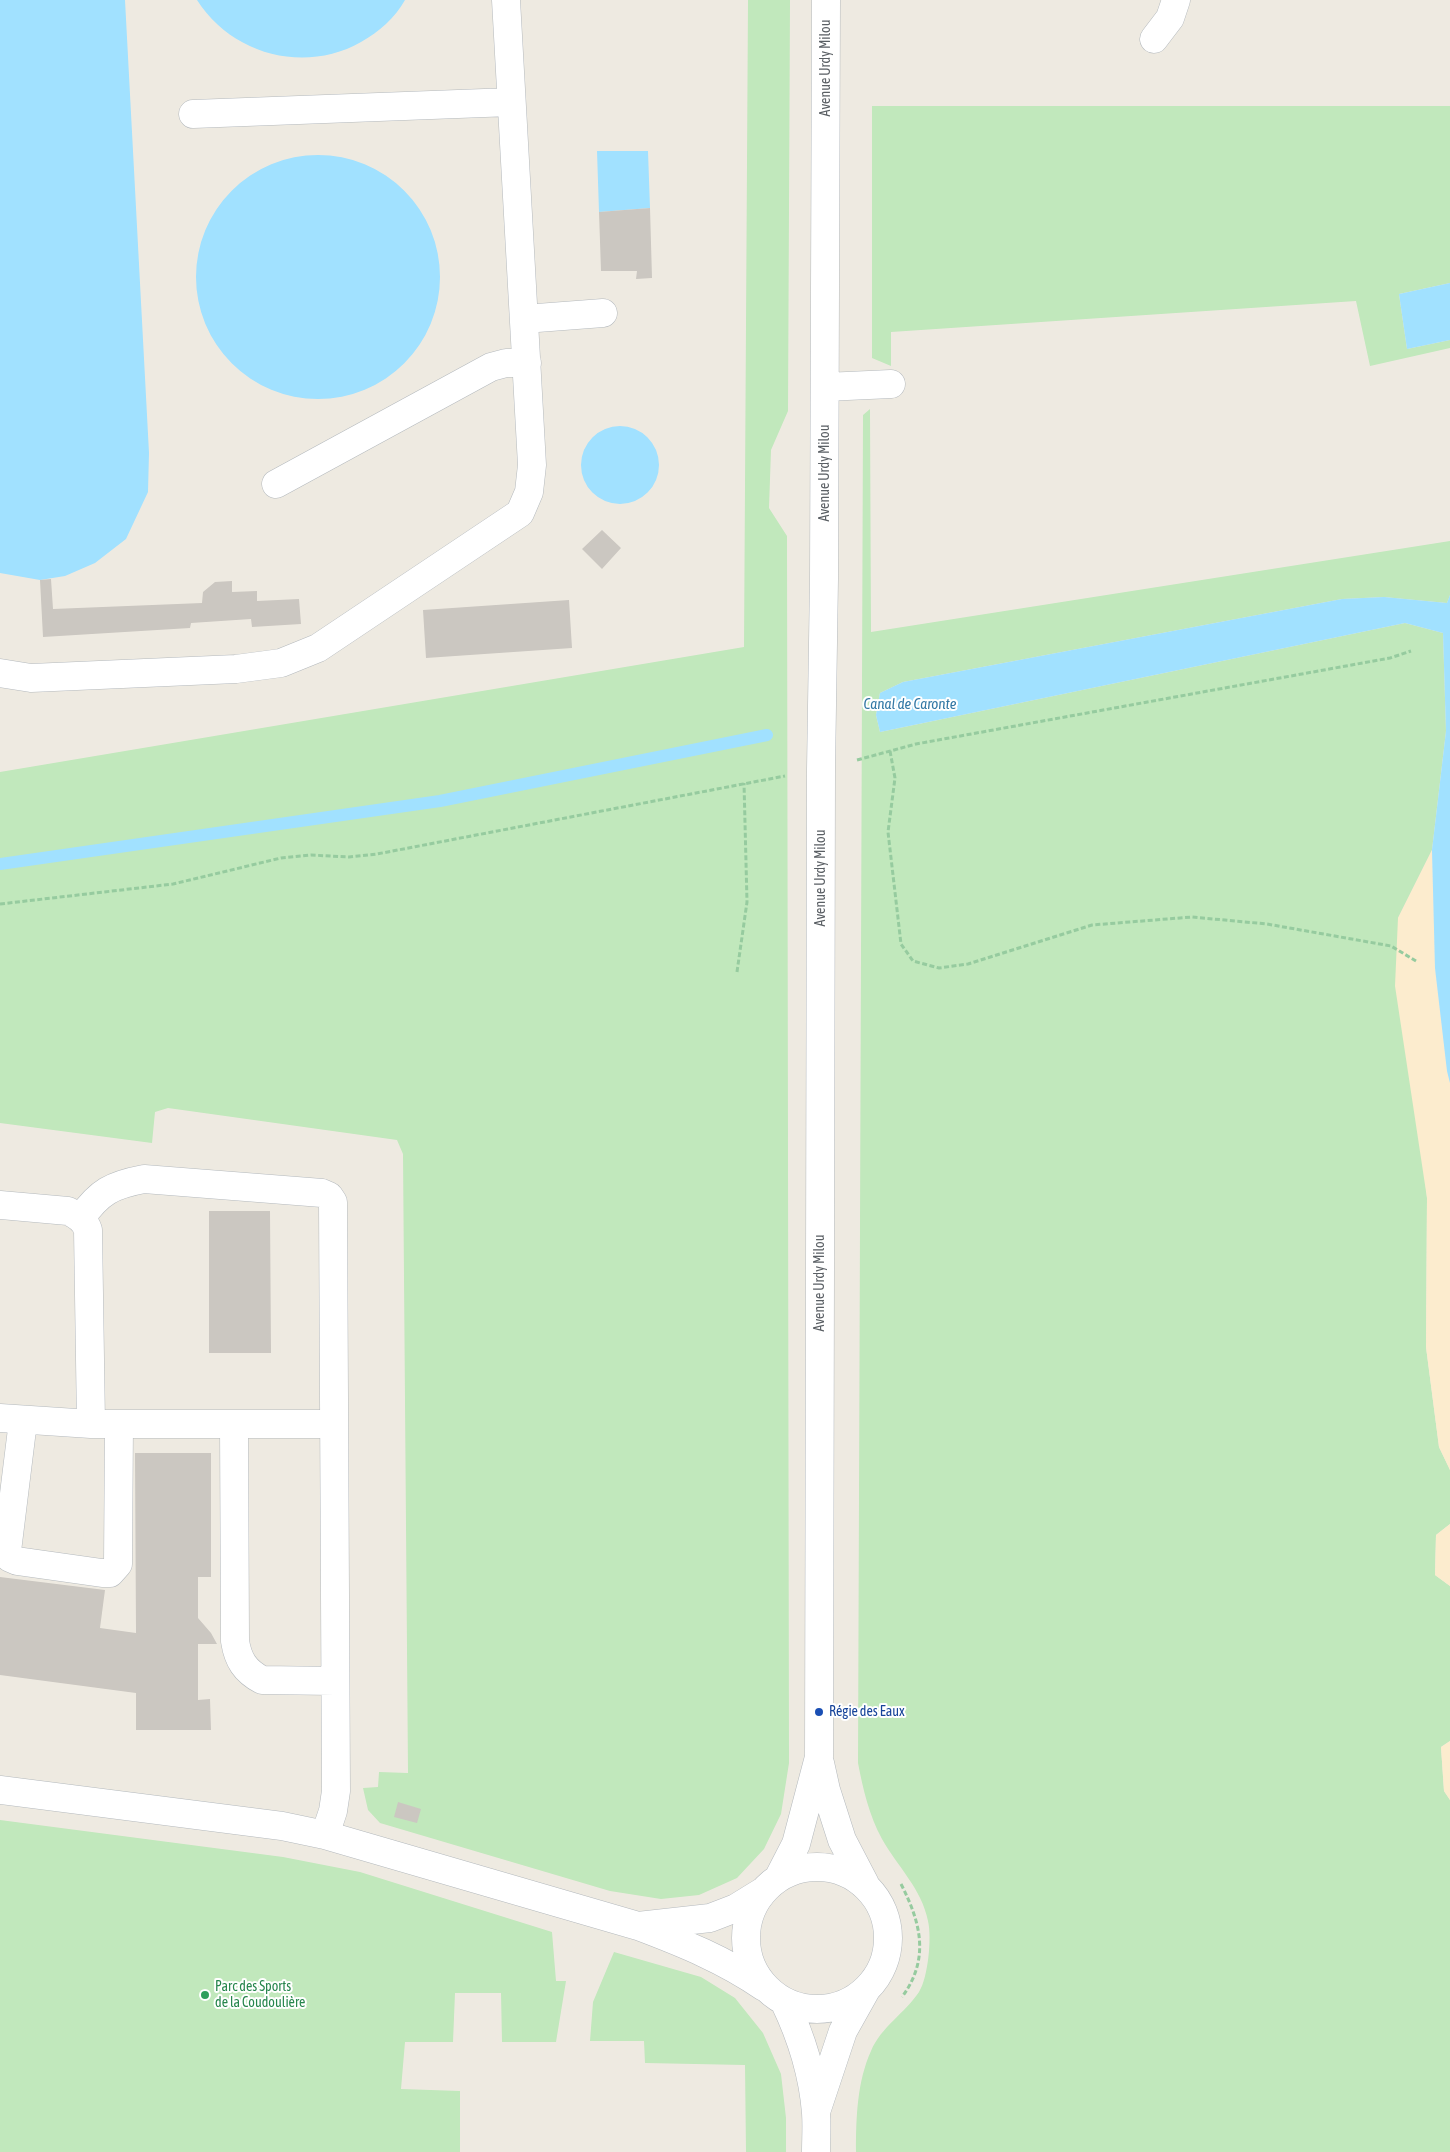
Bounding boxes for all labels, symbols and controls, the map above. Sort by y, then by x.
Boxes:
street label: Avenue Urdy Milou [818,20,834,116]
street label: Avenue Urdy Milou [817,425,833,521]
water label: Canal de Caronte [864,695,956,713]
street label: Avenue Urdy Milou [813,830,829,926]
street label: Avenue Urdy Milou [812,1235,828,1331]
place label: Régie des Eaux [829,1704,905,1720]
marker: Régie des Eaux [813,1706,825,1718]
place label: Parc des Sports de la Coudoulière [215,1979,305,2011]
marker: Parc des Sports de la Coudoulière [199,1989,211,2001]

